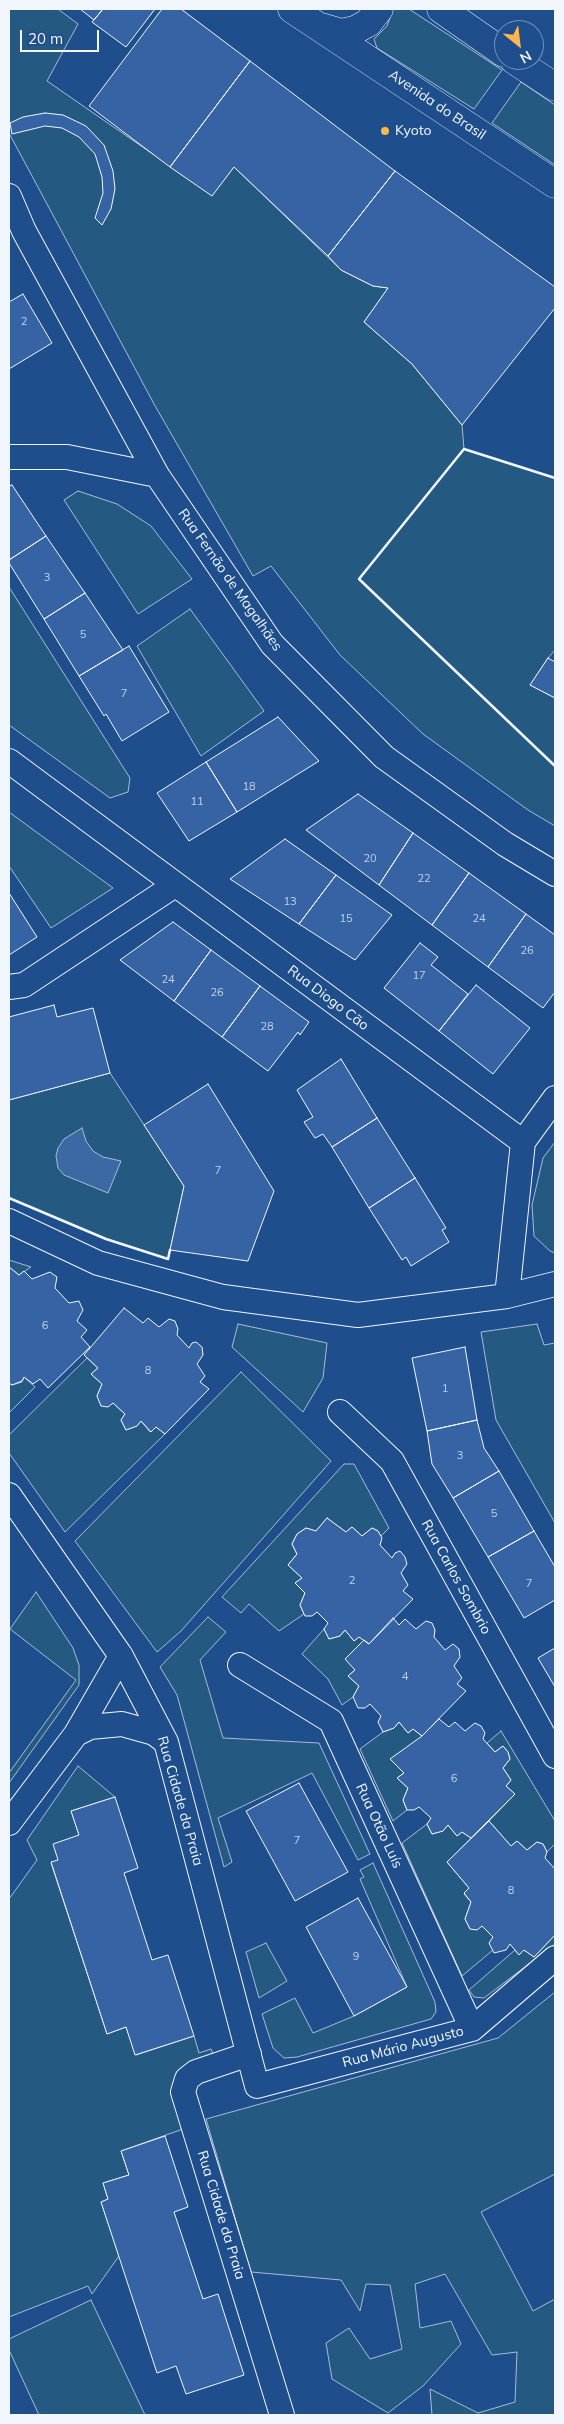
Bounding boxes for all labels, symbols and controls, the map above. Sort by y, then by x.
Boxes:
scale bar [22,20,101,52]
north arrow [494,20,544,70]
text: 20 m [28,29,63,48]
text: N [517,47,535,68]
street label: Avenida do Brasil [385,66,489,144]
place label: Kyoto [395,123,432,139]
marker: Kyoto [379,125,391,137]
house number: 2 [21,315,27,329]
street label: Rua Fernão de Magalhães [174,506,286,654]
house number: 3 [44,571,50,585]
house number: 5 [80,628,86,642]
house number: 7 [121,687,127,701]
house number: 18 [242,780,256,794]
house number: 11 [190,795,204,809]
house number: 20 [363,852,377,866]
house number: 22 [417,872,431,886]
house number: 13 [283,895,297,909]
house number: 15 [339,912,353,926]
house number: 24 [472,912,486,926]
house number: 26 [520,944,534,958]
street label: Rua Diogo Cão [284,962,372,1034]
house number: 17 [412,969,426,983]
house number: 24 [161,973,175,987]
house number: 26 [210,986,224,1000]
house number: 28 [260,1020,274,1034]
house number: 7 [215,1164,221,1178]
house number: 6 [42,1319,48,1333]
house number: 8 [145,1364,151,1378]
house number: 1 [442,1382,448,1396]
house number: 3 [457,1449,463,1463]
house number: 5 [491,1507,497,1521]
street label: Rua Carlos Sombrio [418,1517,494,1637]
house number: 2 [349,1574,355,1588]
house number: 7 [526,1577,532,1591]
house number: 4 [402,1670,408,1684]
street label: Rua Cidade da Praia [153,1734,207,1868]
house number: 6 [451,1772,457,1786]
street label: Rua Otão Luís [352,1781,406,1871]
house number: 7 [294,1834,300,1848]
house number: 8 [508,1884,514,1898]
house number: 9 [353,1950,359,1964]
street label: Rua Mário Augusto [341,2023,465,2071]
street label: Rua Cidade da Praia [193,2149,249,2281]

